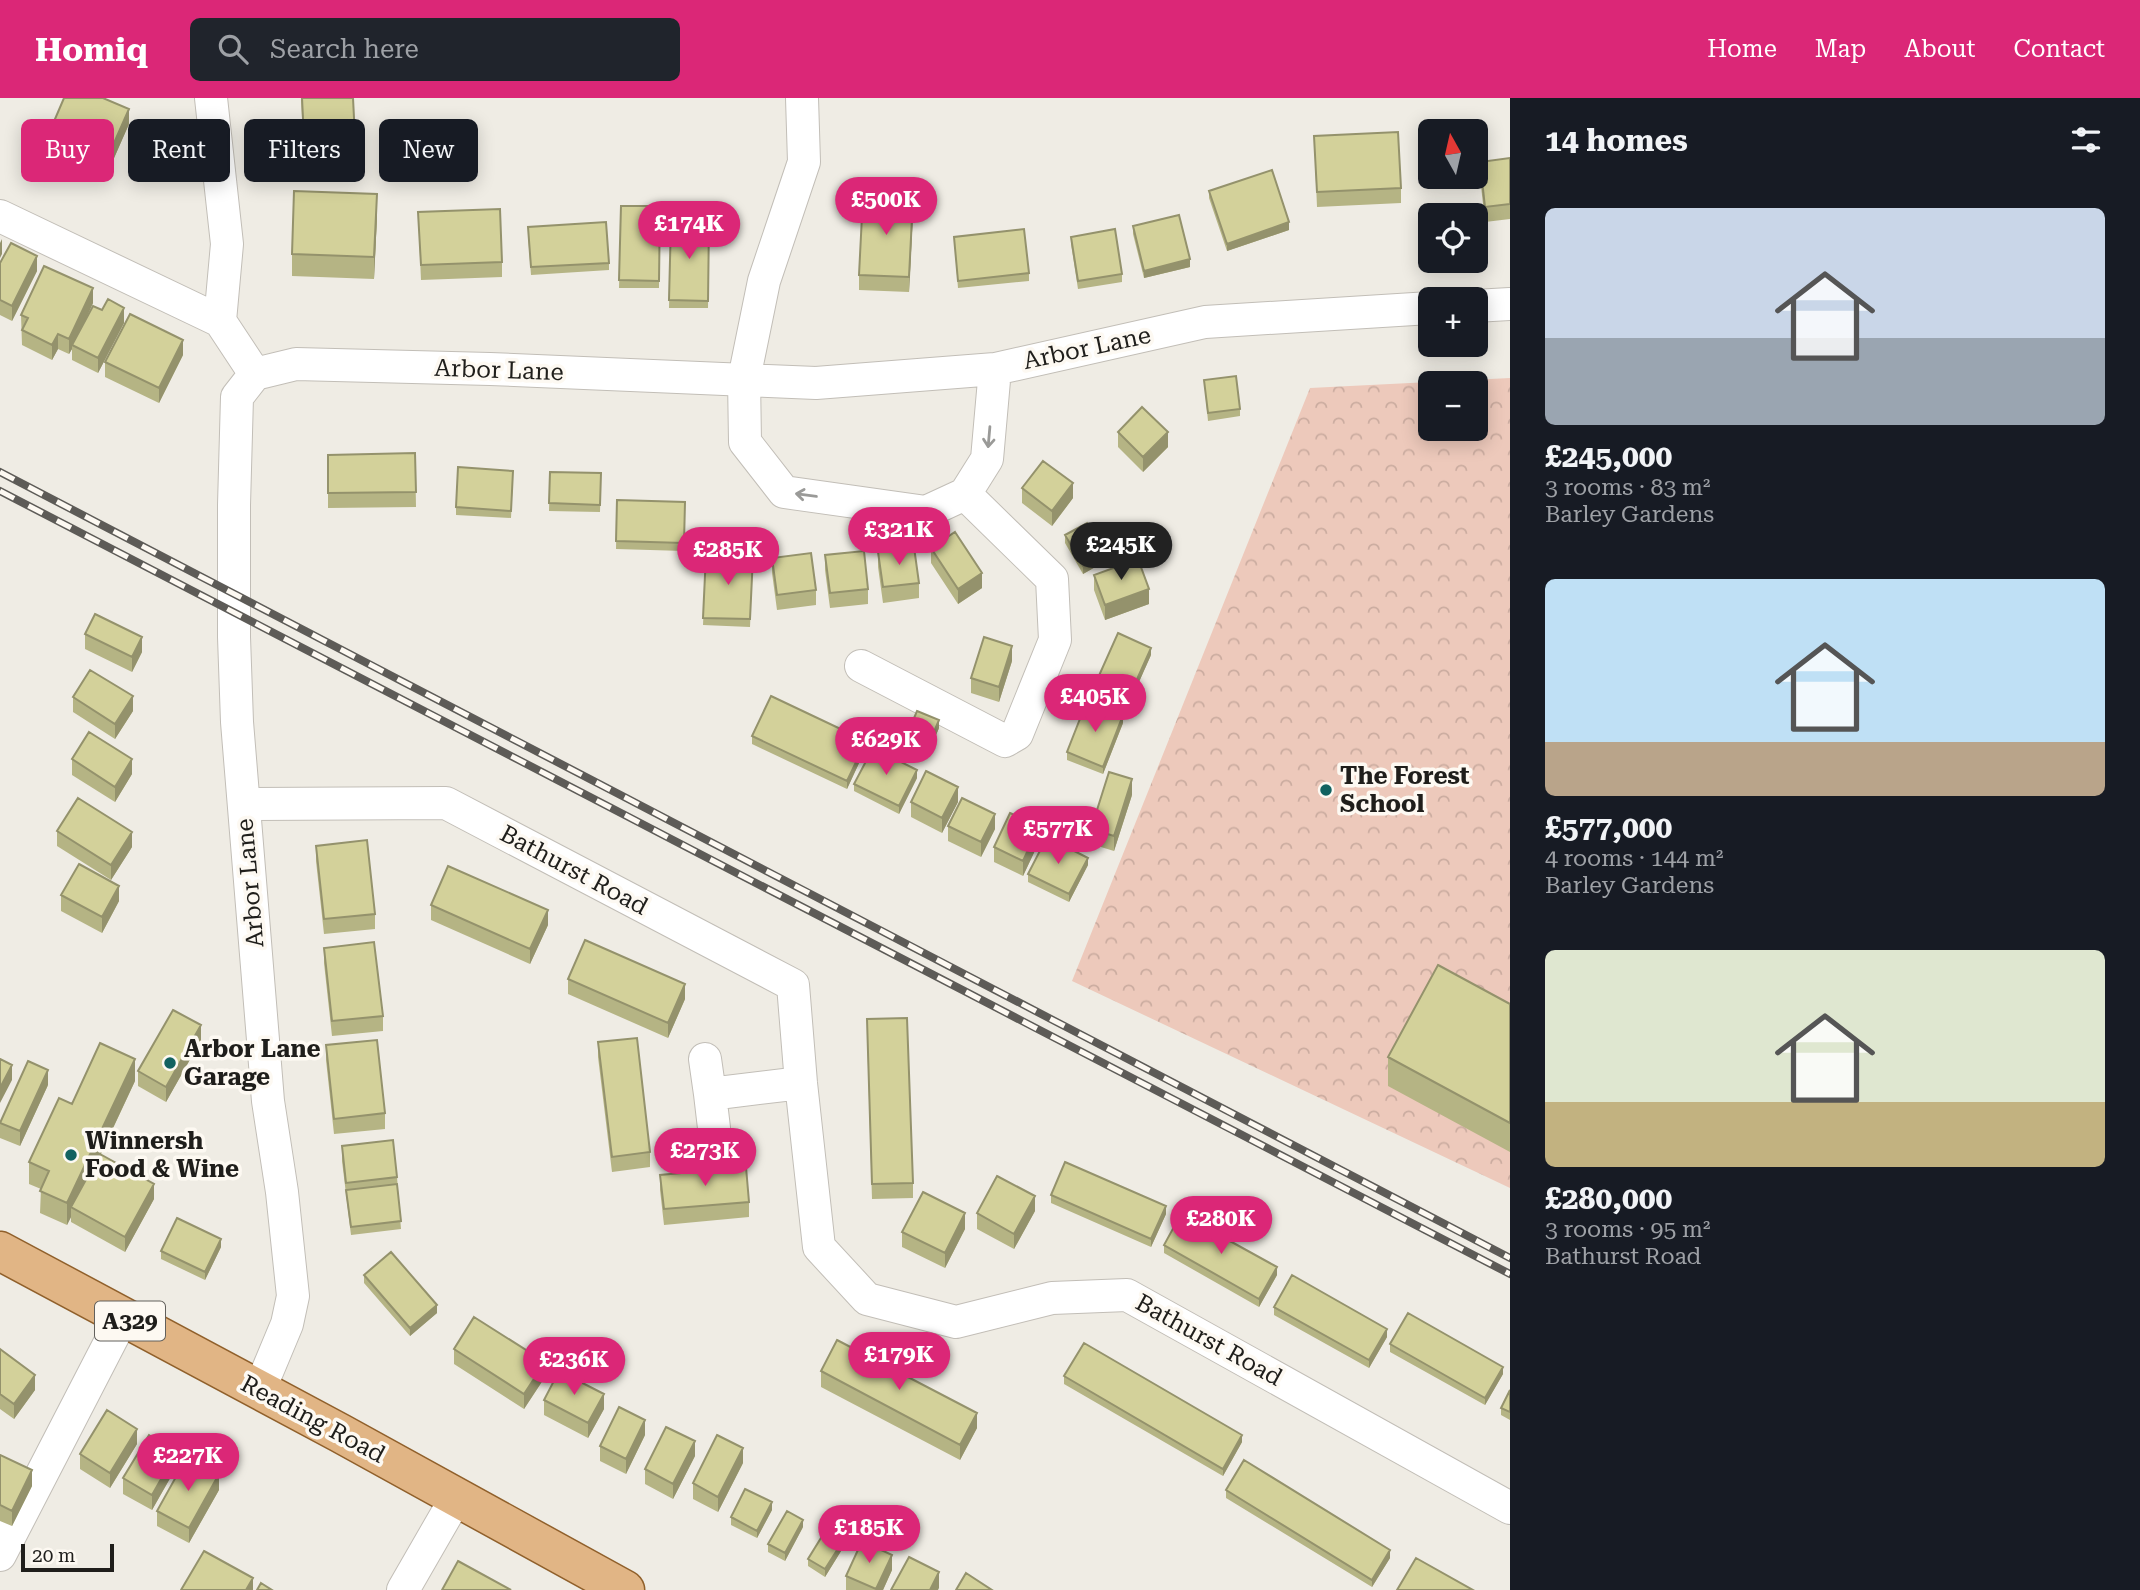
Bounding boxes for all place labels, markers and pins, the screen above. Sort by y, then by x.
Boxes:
pin: £500K [837,178,935,237]
pin: £174K [640,202,738,261]
pin: £321K [850,508,948,567]
pin: £245K [1072,522,1170,582]
pin: £285K [679,528,777,587]
pin: £405K [1046,674,1144,734]
pin: £629K [837,718,935,777]
place label: The Forest School [1340,762,1470,818]
marker: The Forest School [1318,782,1334,798]
pin: £577K [1009,806,1107,866]
place label: Arbor Lane Garage [184,1035,321,1091]
marker: Arbor Lane Garage [162,1055,178,1071]
place label: Winnersh Food & Wine [85,1127,239,1183]
pin: £273K [656,1128,754,1188]
marker: Winnersh Food & Wine [63,1147,79,1163]
pin: £280K [1172,1196,1270,1256]
pin: £179K [850,1332,948,1392]
pin: £236K [525,1338,623,1397]
pin: £227K [139,1434,237,1493]
pin: £185K [820,1506,918,1565]

